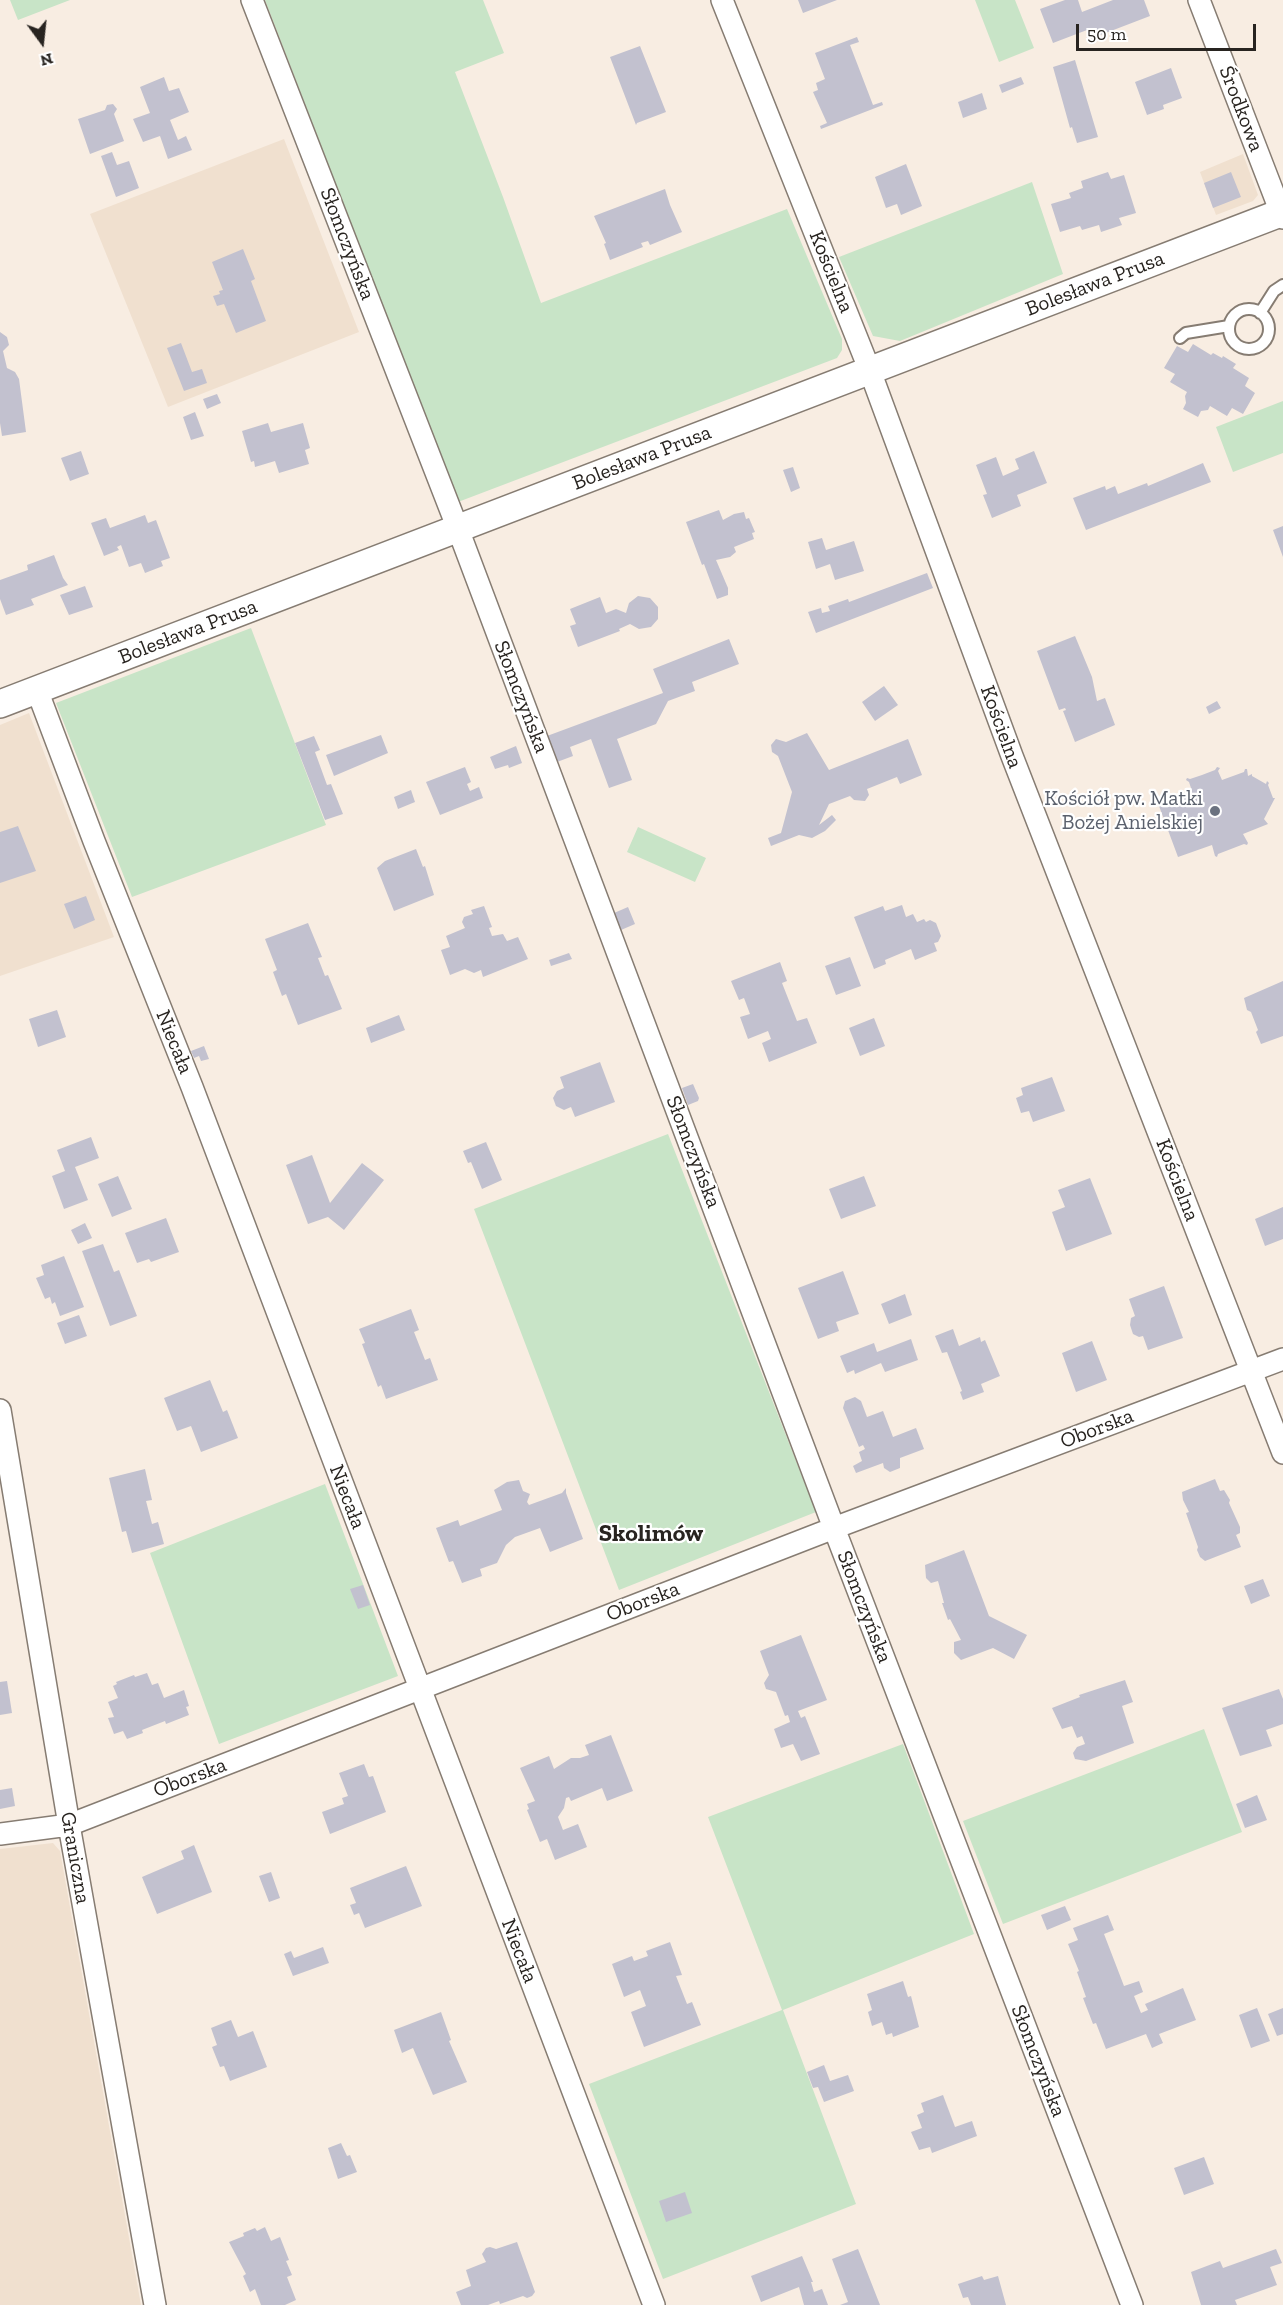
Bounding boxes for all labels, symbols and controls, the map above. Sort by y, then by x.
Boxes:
north arrow [12,12,72,72]
scale bar [1079,12,1259,50]
text: 50 m [1087,23,1126,45]
text: N [38,49,55,71]
street label: Środkowa [1213,63,1269,155]
street label: Słomczyńska [314,184,380,304]
street label: Kościelna [803,227,859,317]
street label: Bolesława Prusa [1022,246,1168,322]
street label: Bolesława Prusa [569,420,715,496]
street label: Bolesława Prusa [115,594,261,670]
street label: Słomczyńska [488,637,554,757]
street label: Kościelna [974,682,1028,772]
place label: Kościół pw. Matki Bożej Anielskiej [1044,786,1203,836]
marker: Kościół pw. Matki Bożej Anielskiej [1208,804,1222,818]
street label: Niecała [150,1006,198,1078]
street label: Słomczyńska [660,1092,726,1212]
street label: Kościelna [1150,1135,1204,1225]
street label: Oborska [1057,1404,1137,1454]
street label: Niecała [323,1461,371,1533]
district label: Skolimów [599,1520,703,1548]
street label: Słomczyńska [831,1547,897,1667]
street label: Oborska [603,1577,683,1627]
street label: Oborska [150,1753,230,1803]
street label: Graniczna [55,1810,95,1906]
street label: Niecała [495,1915,543,1987]
street label: Słomczyńska [1005,2001,1071,2121]

